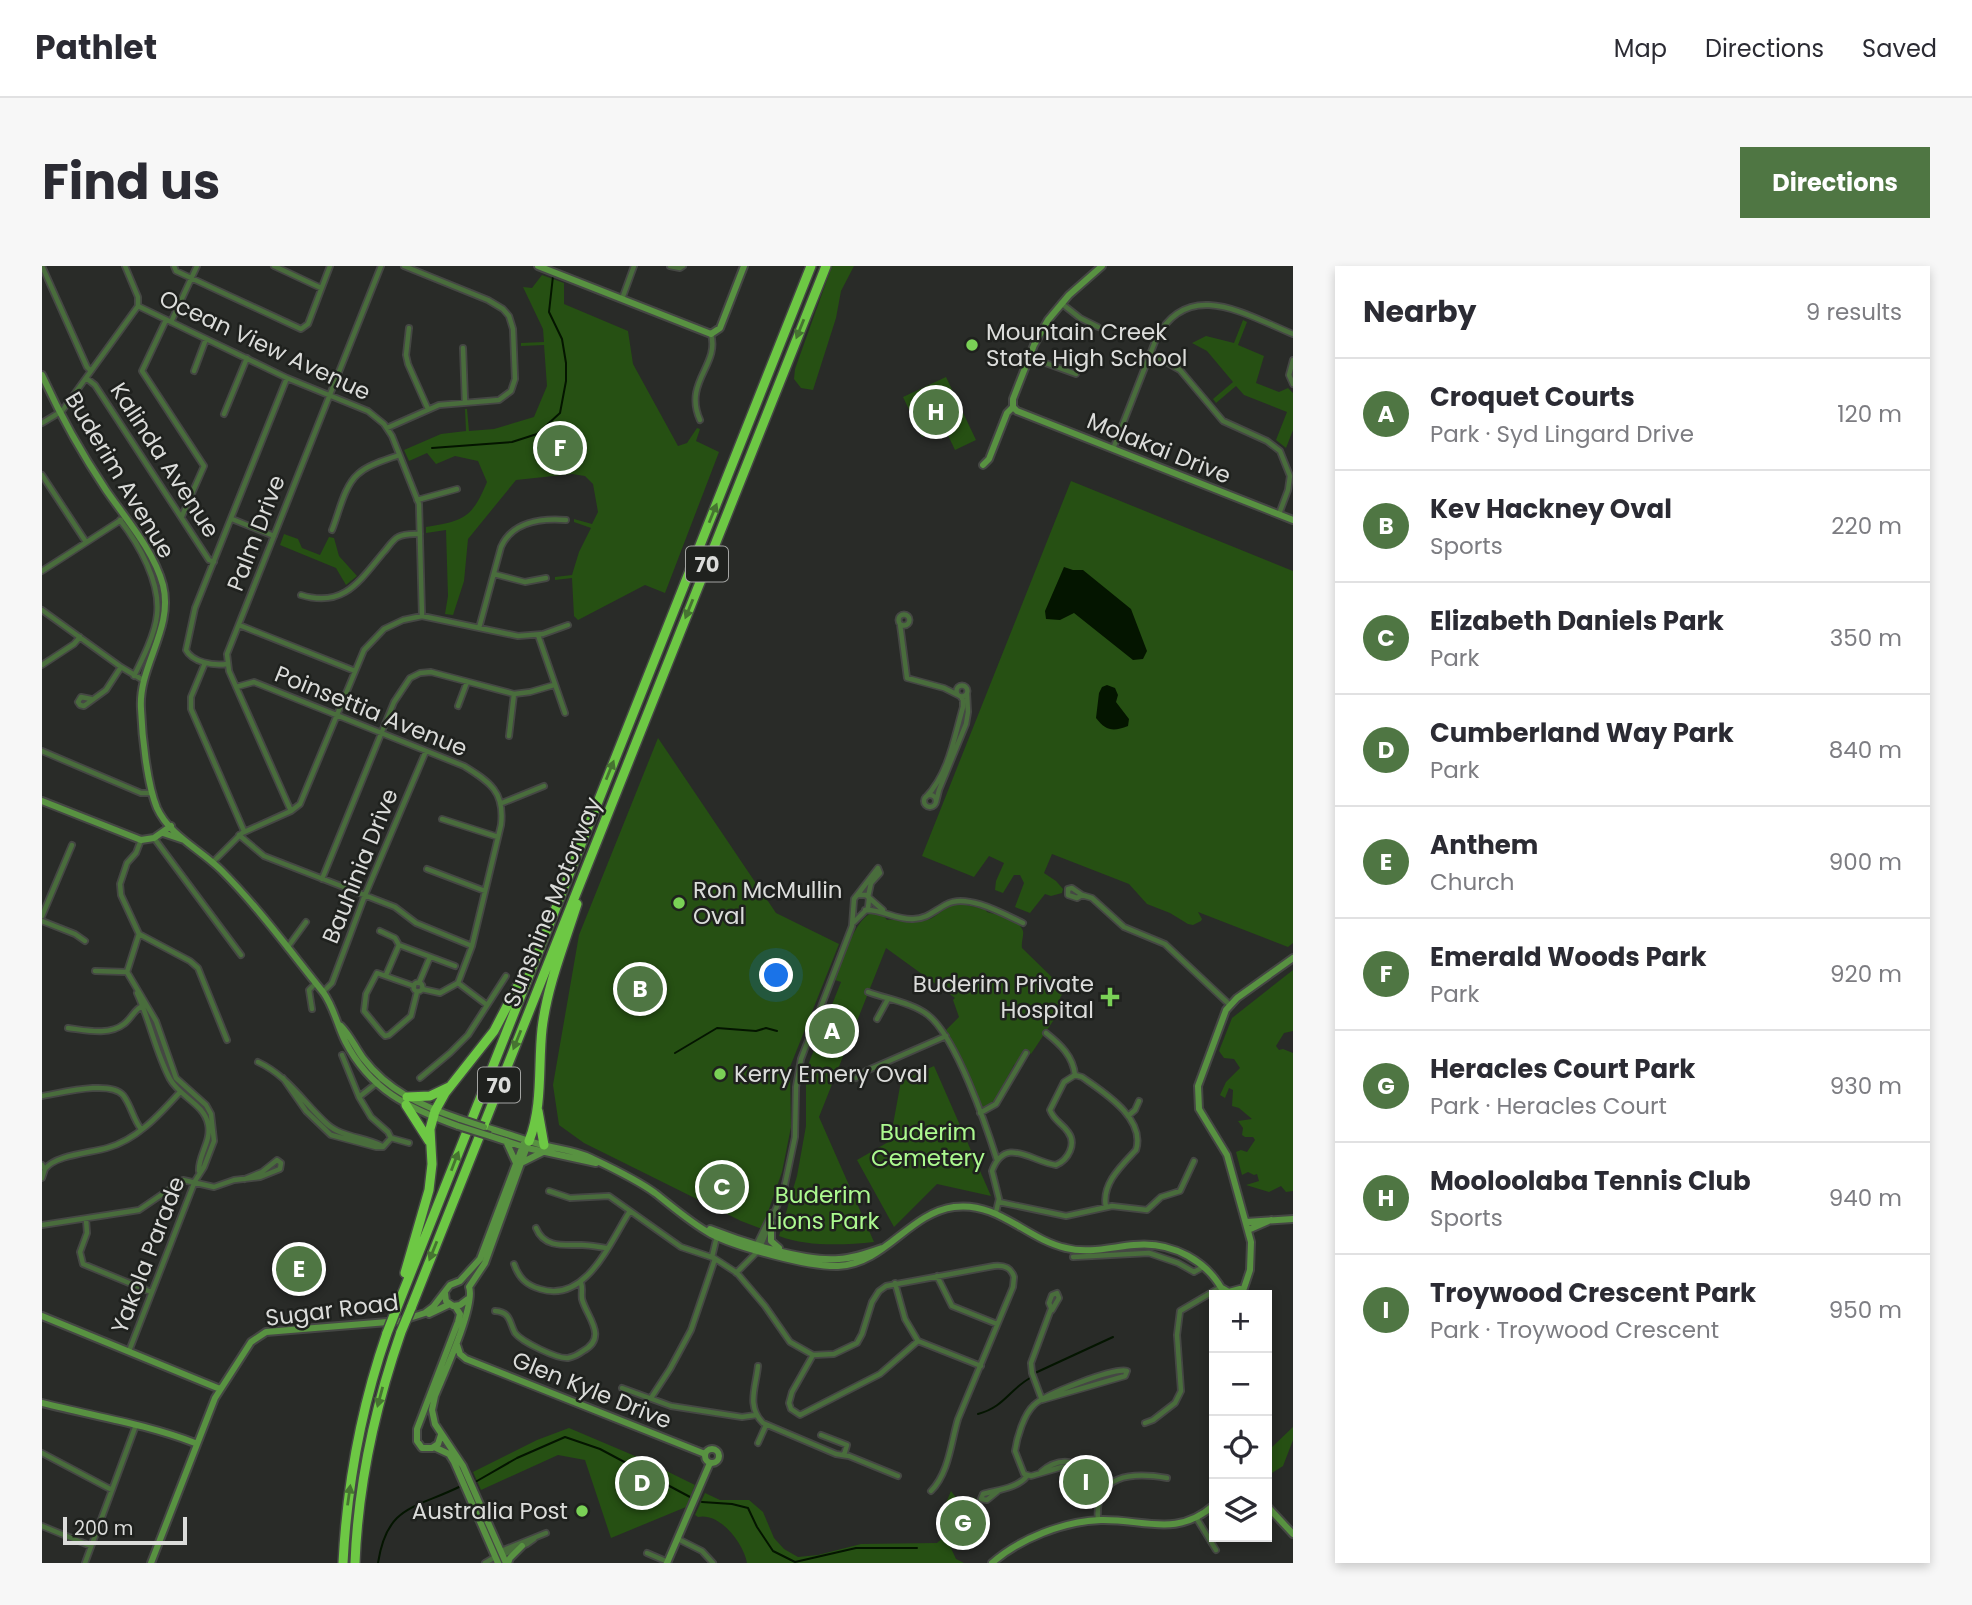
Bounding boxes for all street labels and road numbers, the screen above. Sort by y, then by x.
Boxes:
street label: Ocean View Avenue [154,282,376,408]
street label: Kalinda Avenue [103,376,227,544]
street label: Buderim Avenue [58,386,182,564]
street label: Molakai Drive [1082,405,1236,491]
street label: Palm Drive [219,470,293,596]
road number: 70 [686,546,728,582]
street label: Poinsettia Avenue [270,658,472,764]
street label: Bauhinia Drive [314,784,406,948]
street label: Sunshine Motorway [495,792,609,1012]
road number: 70 [478,1068,520,1102]
street label: Yakola Parade [103,1172,193,1338]
street label: Sugar Road [264,1286,400,1334]
street label: Glen Kyle Drive [508,1343,676,1437]

